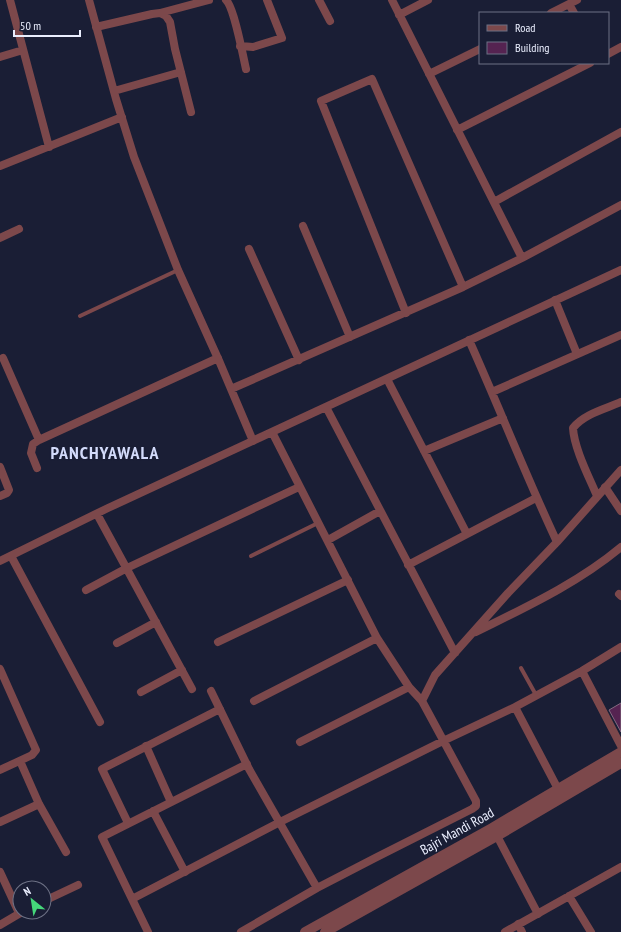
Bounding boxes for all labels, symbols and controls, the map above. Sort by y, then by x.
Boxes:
scale bar [14,12,80,38]
legend [479,12,609,64]
text: 50 m [20,18,41,33]
text: Road [515,20,535,35]
text: Building [515,40,550,55]
district label: PANCHYAWALA [51,441,159,464]
street label: Bajri Mandi Road [417,803,497,859]
north arrow [12,880,52,920]
text: N [21,884,33,899]

